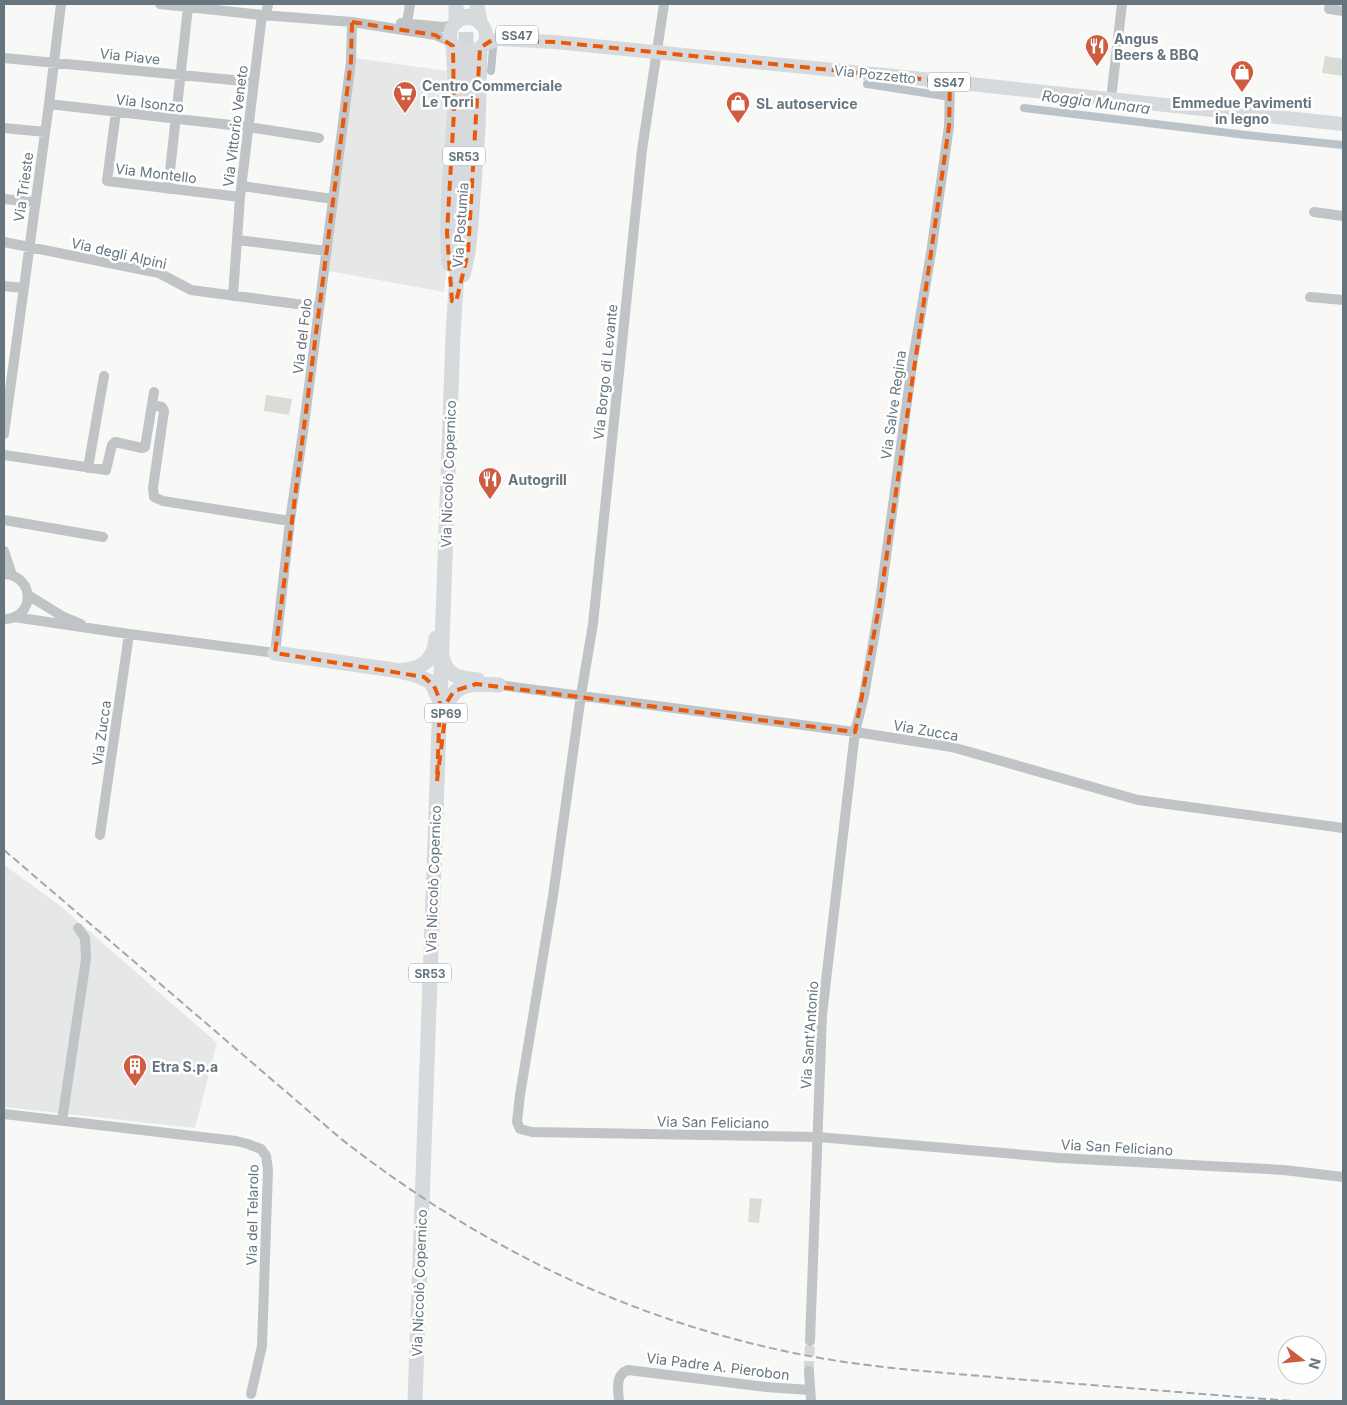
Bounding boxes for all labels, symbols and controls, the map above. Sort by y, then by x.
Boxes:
road number: SS47 [496,26,538,44]
place label: Angus Beers & BBQ [1114,30,1199,63]
restaurant icon: Angus Beers & BBQ [1084,33,1110,67]
street label: Via Piave [99,44,161,68]
shop icon: Emmedue Pavimenti in legno [1229,59,1255,93]
street label: Via Pozzetto [833,61,917,87]
street label: Via Vittorio Veneto [219,64,251,188]
road number: SS47 [928,72,970,91]
place label: Centro Commerciale Le Torri [422,77,562,110]
supermarket icon: Centro Commerciale Le Torri [392,80,418,114]
water label: Roggia Munara [1041,86,1151,118]
street label: Via Isonzo [115,90,185,116]
shop icon: SL autoservice [725,90,751,124]
place label: Emmedue Pavimenti in legno [1172,94,1312,127]
place label: SL autoservice [756,95,858,112]
road number: SR53 [443,146,485,166]
street label: Via Trieste [10,151,36,223]
street label: Via Montello [114,160,198,186]
street label: Via Postumia [449,182,471,268]
street label: Via degli Alpini [70,234,168,272]
street label: Via del Folo [289,297,315,375]
street label: Via Borgo di Levante [589,303,621,441]
street label: Via Salve Regina [877,349,909,461]
street label: Via Niccolò Copernico [437,400,459,548]
restaurant icon: Autogrill [477,466,503,500]
place label: Autogrill [508,471,567,488]
street label: Via Zucca [88,699,114,767]
road number: SP69 [425,704,467,722]
street label: Via Zucca [892,716,960,744]
street label: Via Niccolò Copernico [422,805,444,953]
road number: SR53 [409,964,451,982]
street label: Via Sant'Antonio [797,980,821,1090]
building icon: Etra S.p.a [122,1053,148,1087]
place label: Etra S.p.a [152,1058,218,1075]
street label: Via San Feliciano [657,1113,769,1131]
street label: Via San Feliciano [1060,1136,1174,1158]
street label: Via del Telarolo [243,1164,261,1266]
street label: Via Niccolò Copernico [408,1209,430,1357]
north arrow [1277,1335,1327,1385]
street label: Via Padre A. Pierobon [645,1349,791,1383]
text: N [1305,1356,1325,1371]

